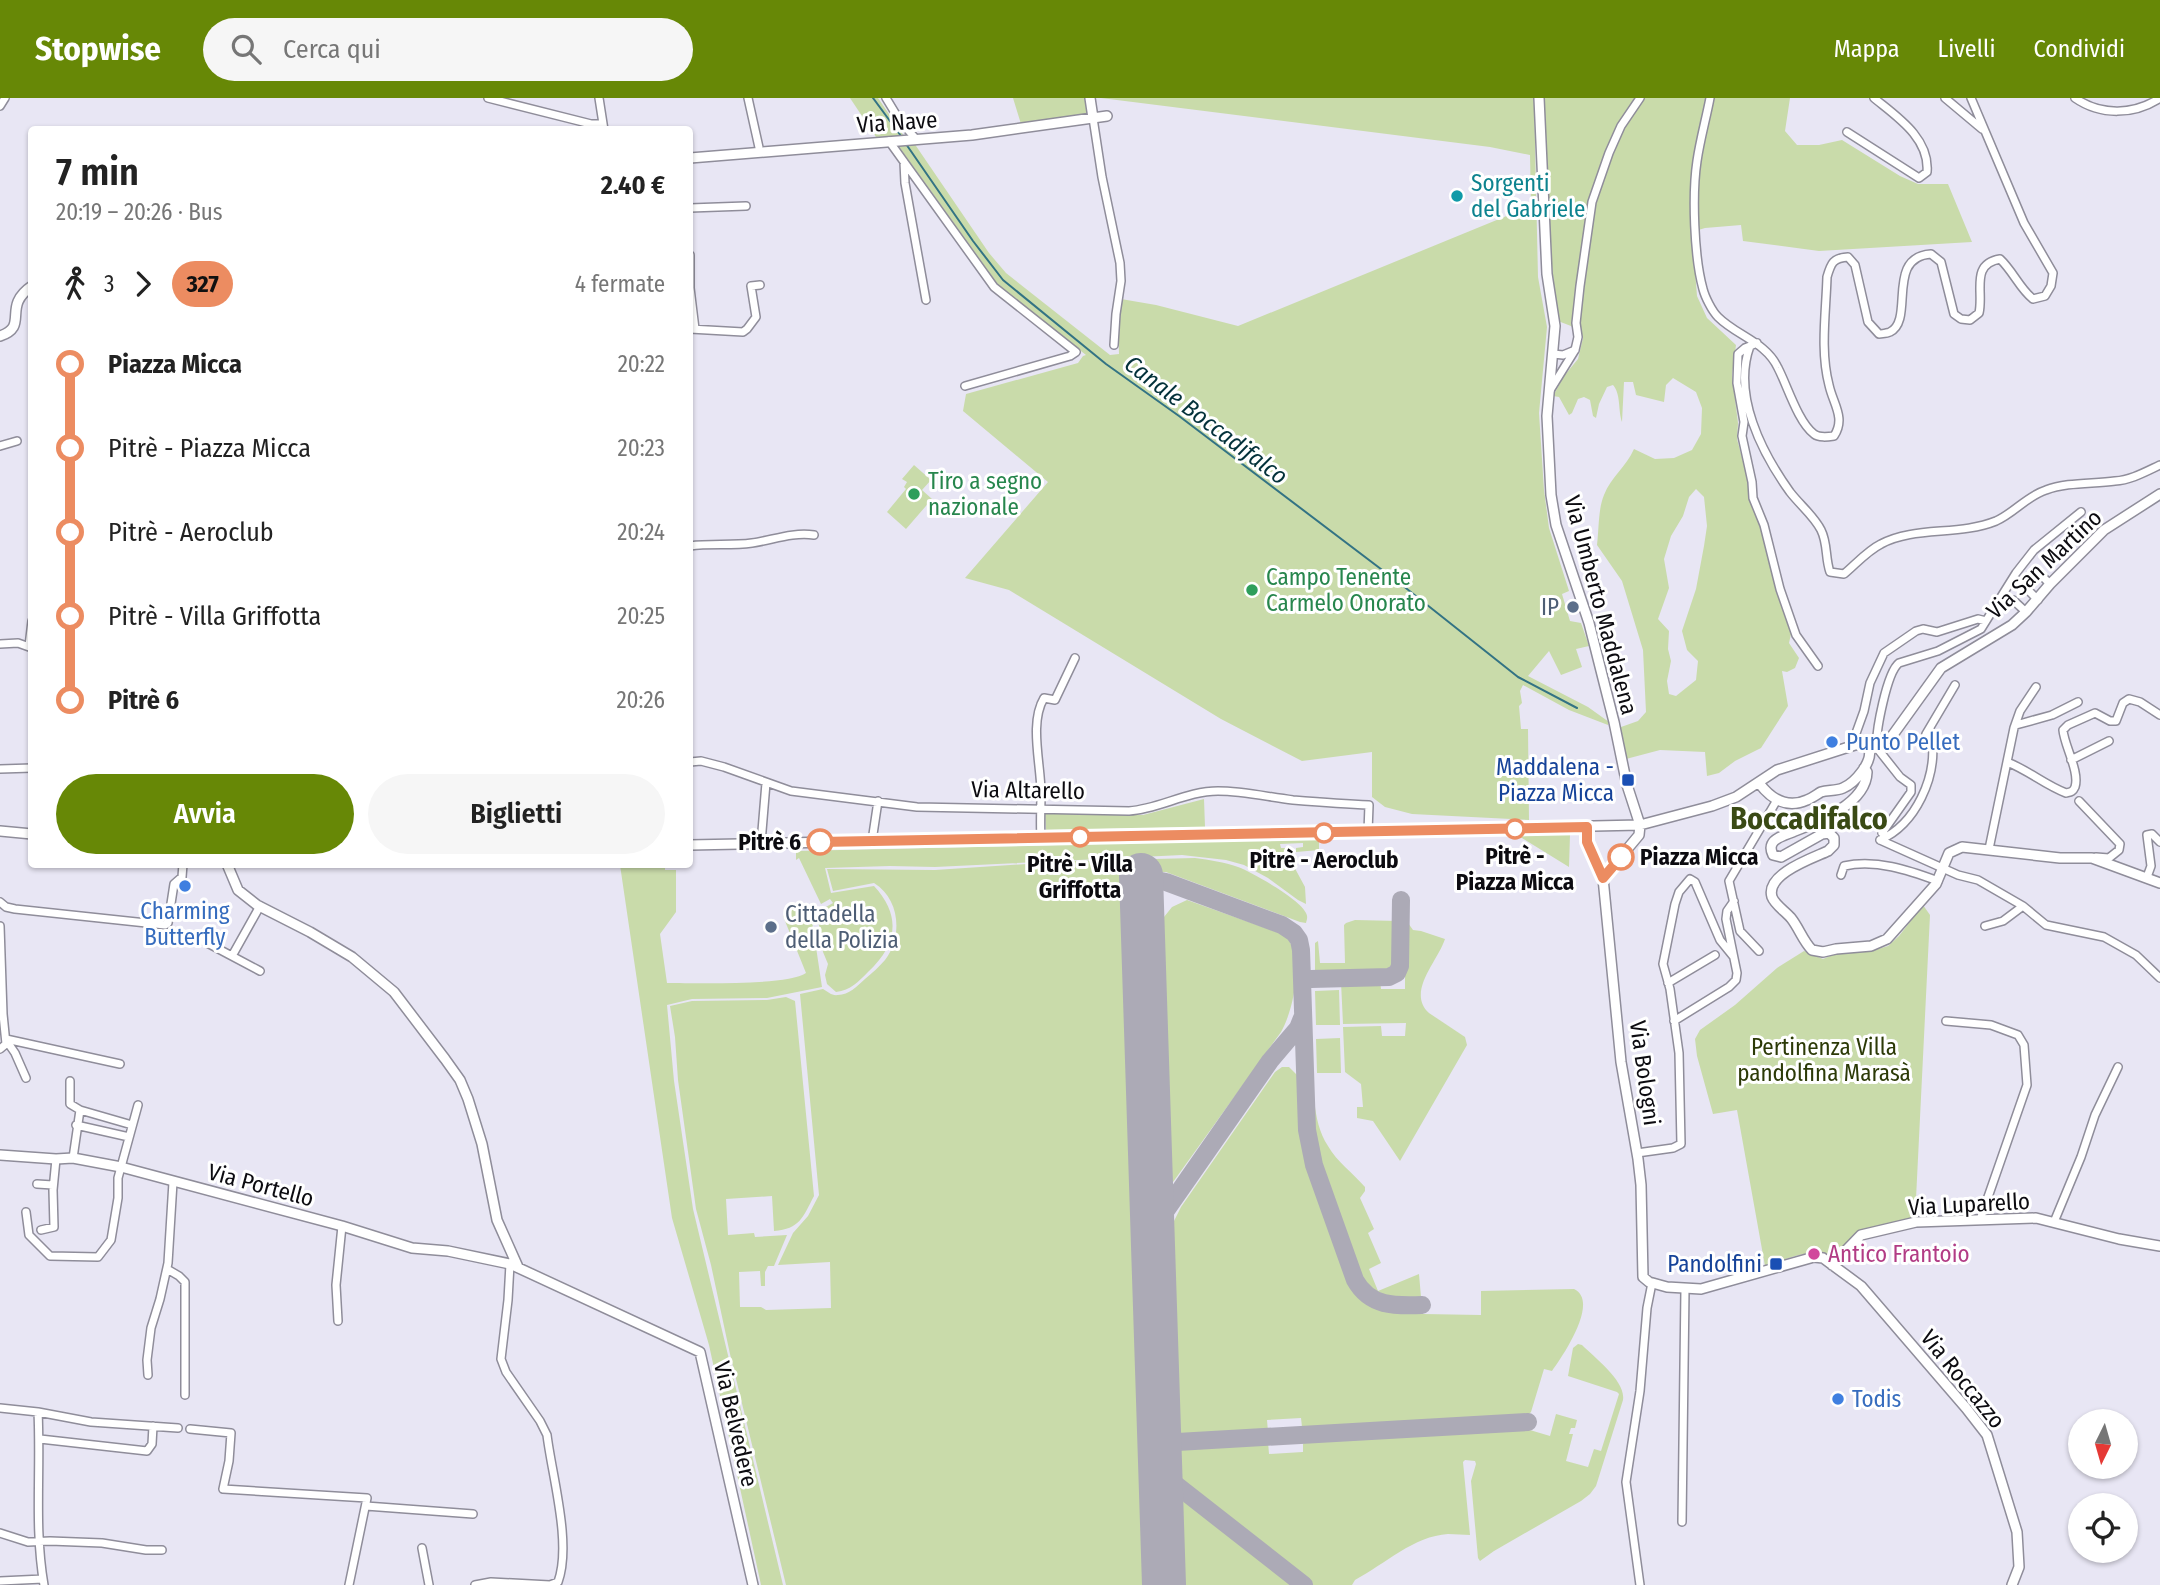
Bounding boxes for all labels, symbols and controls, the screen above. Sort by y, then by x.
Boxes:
search box [203,18,693,81]
text: Stopwise [35,29,161,69]
icon: search [227,30,265,68]
text: Cerca qui [283,34,381,65]
text: Mappa [1834,35,1900,63]
text: Livelli [1938,35,1995,63]
text: Condividi [2033,35,2125,63]
street label: Via Nave [856,105,938,139]
text: 7 min [56,149,139,195]
place label: Sorgenti del Gabriele [1471,169,1585,223]
text: 2.40 € [601,170,665,201]
marker: Sorgenti del Gabriele [1449,188,1465,204]
text: 20:19 – 20:26 · Bus [56,198,223,226]
icon: walk [56,265,94,303]
icon: forward [124,265,162,303]
text: 3 [104,270,114,298]
text: 327 [186,270,219,298]
text: 4 fermate [575,270,665,298]
text: Piazza Micca [108,349,242,380]
text: 20:22 [618,350,665,378]
water label: Canale Boccadifalco [1119,350,1293,490]
text: Pitrè - Piazza Micca [108,433,311,464]
text: 20:23 [618,434,665,462]
place label: Tiro a segno nazionale [928,467,1042,521]
marker: Tiro a segno nazionale [906,486,922,502]
street label: Via Umberto Maddalena [1558,492,1644,718]
street label: Via San Martino [1980,503,2108,625]
text: Pitrè - Aeroclub [108,517,274,548]
text: 20:24 [617,518,665,546]
place label: Campo Tenente Carmelo Onorato [1266,563,1426,617]
marker: Campo Tenente Carmelo Onorato [1244,582,1260,598]
place label: IP [1541,593,1559,621]
marker: IP [1565,599,1581,615]
text: Pitrè - Villa Griffotta [108,601,321,632]
text: 20:25 [617,602,665,630]
text: Pitrè 6 [108,685,179,716]
text: 20:26 [616,686,665,714]
place label: Punto Pellet [1846,728,1960,756]
marker: Punto Pellet [1824,734,1840,750]
place label: Maddalena - Piazza Micca [1496,753,1614,807]
marker: Maddalena - Piazza Micca [1620,772,1636,788]
button: Avvia [56,774,354,854]
button: Biglietti [368,774,665,854]
street label: Via Altarello [971,775,1085,805]
district label: Boccadifalco [1730,801,1888,837]
marker: Pitrè - Piazza Micca [1505,819,1525,839]
marker: Pitrè - Aeroclub [1314,823,1334,843]
marker: Pitrè - Villa Griffotta [1070,827,1090,847]
place label: Pitrè 6 [738,828,801,856]
marker: Pitrè 6 [807,829,833,855]
place label: Pitrè - Piazza Micca [1456,842,1574,896]
place label: Piazza Micca [1640,843,1758,871]
marker: Piazza Micca [1608,844,1634,870]
place label: Pitrè - Aeroclub [1249,846,1399,874]
place label: Pitrè - Villa Griffotta [1027,850,1133,904]
marker: Charming Butterfly [177,878,193,894]
place label: Charming Butterfly [140,897,230,951]
place label: Cittadella della Polizia [785,900,899,954]
marker: Cittadella della Polizia [763,919,779,935]
street label: Via Bologni [1624,1019,1666,1127]
park label: Pertinenza Villa pandolfina Marasà [1737,1033,1911,1087]
street label: Via Portello [205,1157,317,1213]
street label: Via Luparello [1907,1187,2031,1221]
place label: Antico Frantoio [1828,1240,1970,1268]
marker: Antico Frantoio [1806,1246,1822,1262]
place label: Pandolfini [1667,1250,1762,1278]
marker: Pandolfini [1768,1256,1784,1272]
street label: Via Roccazzo [1915,1324,2011,1434]
street label: Via Belvedere [708,1359,764,1489]
place label: Todis [1852,1385,1902,1413]
marker: Todis [1830,1391,1846,1407]
north arrow [2068,1409,2138,1479]
map controls [2068,1409,2138,1563]
button: locate [2068,1493,2138,1563]

